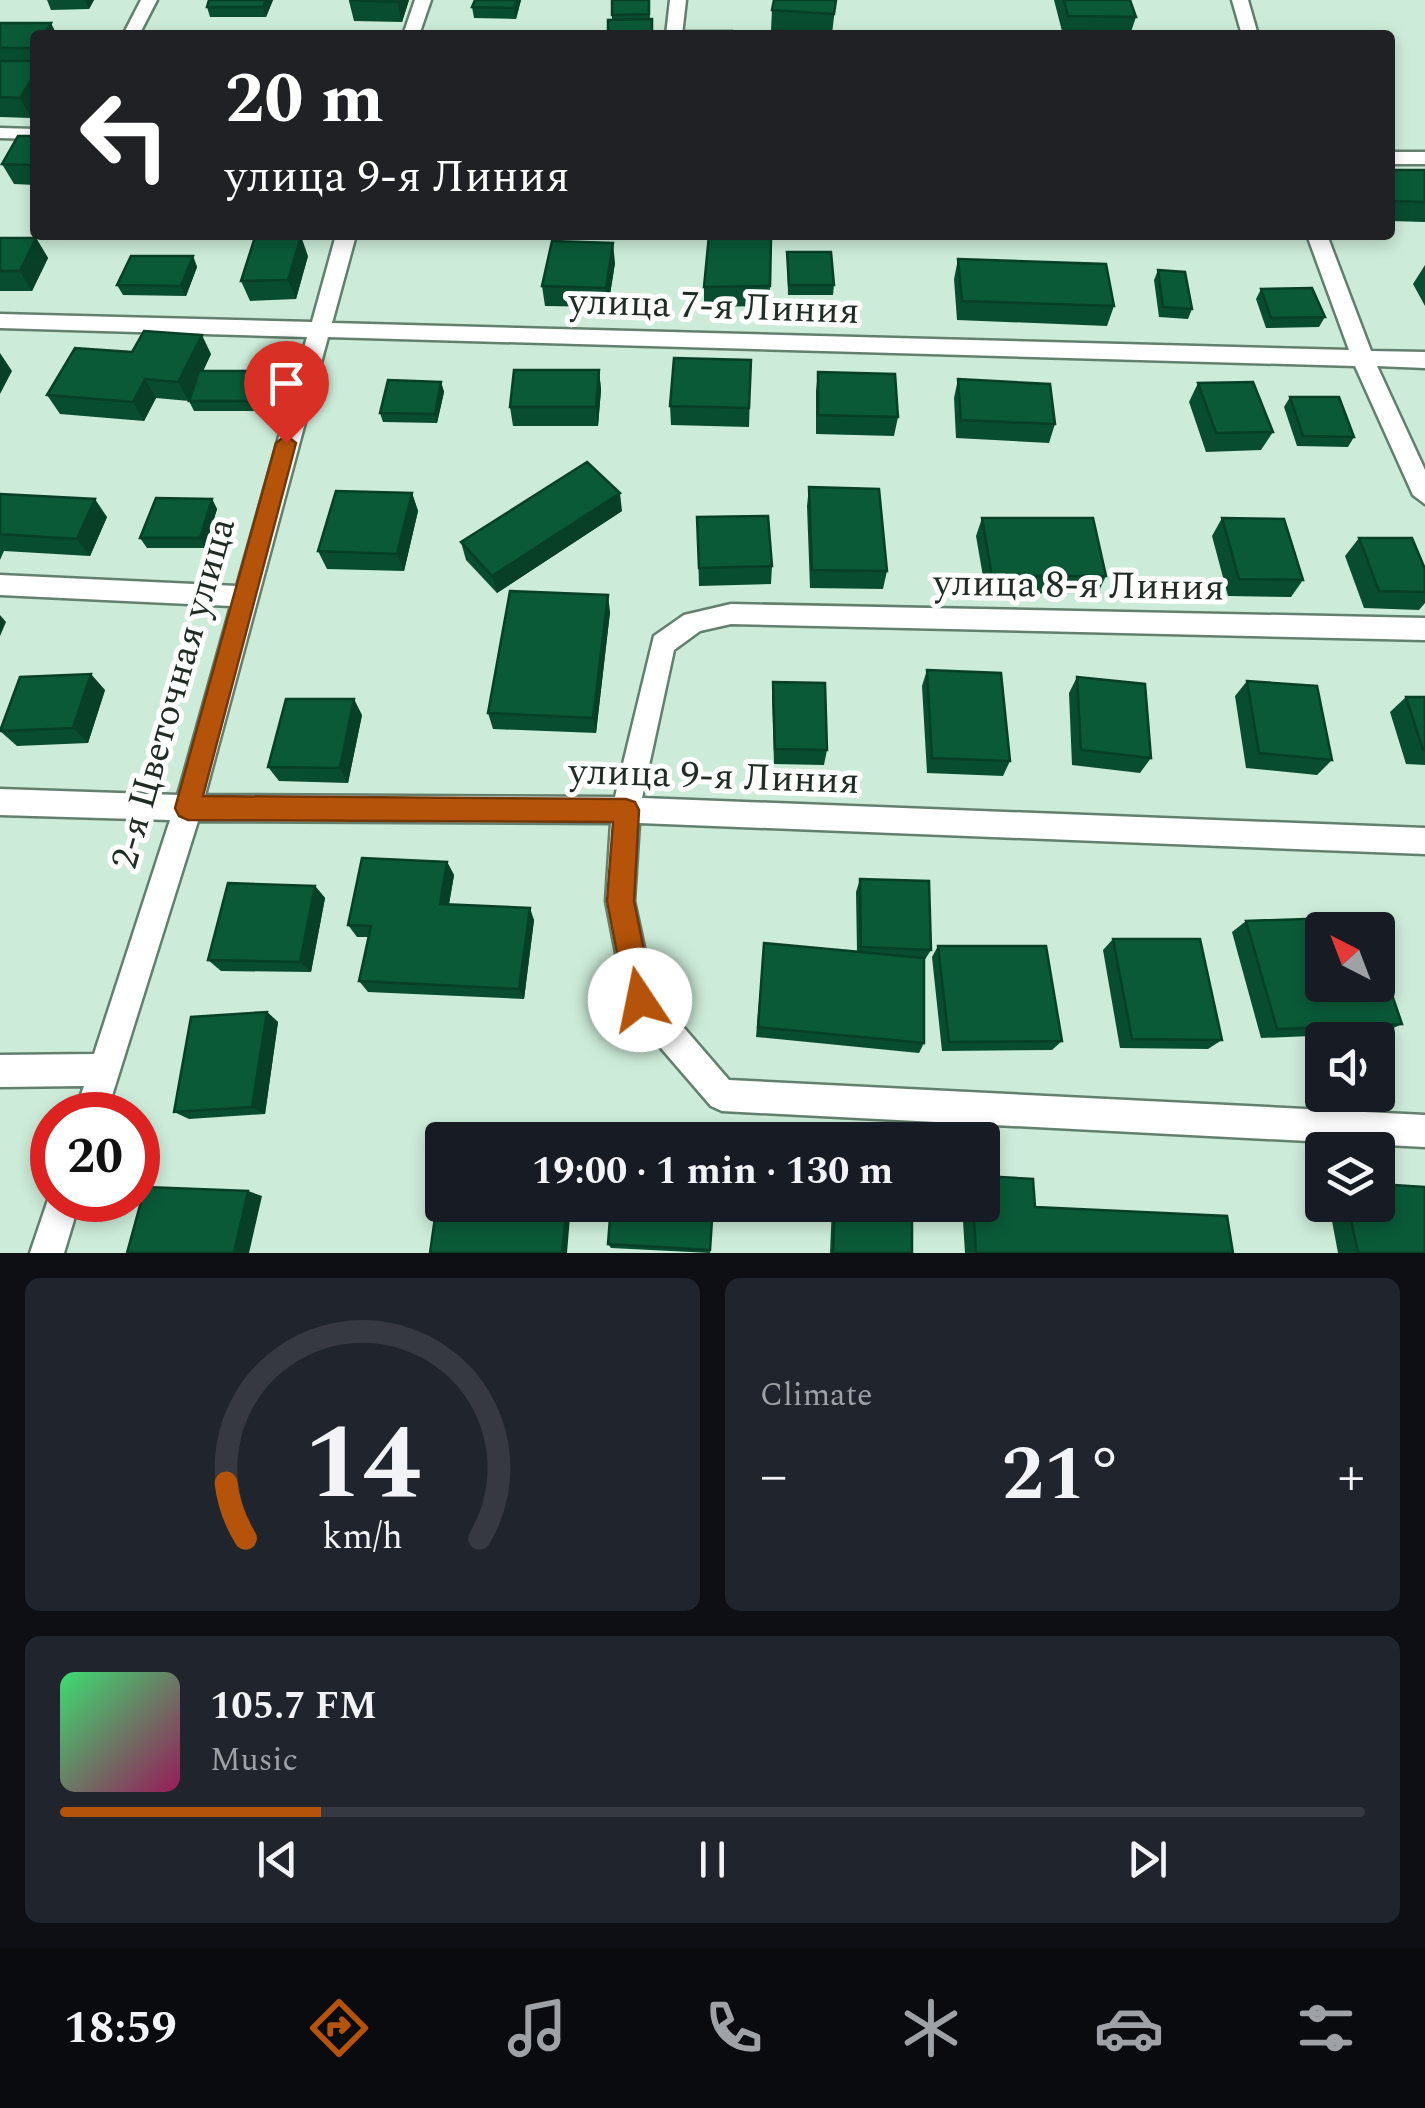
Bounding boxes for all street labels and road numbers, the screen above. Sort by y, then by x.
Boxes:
street label: улица 7-я Линия [567,273,860,341]
street label: 2-я Цветочная улица [96,510,252,876]
street label: улица 8-я Линия [932,554,1225,618]
street label: улица 9-я Линия [567,743,860,811]

